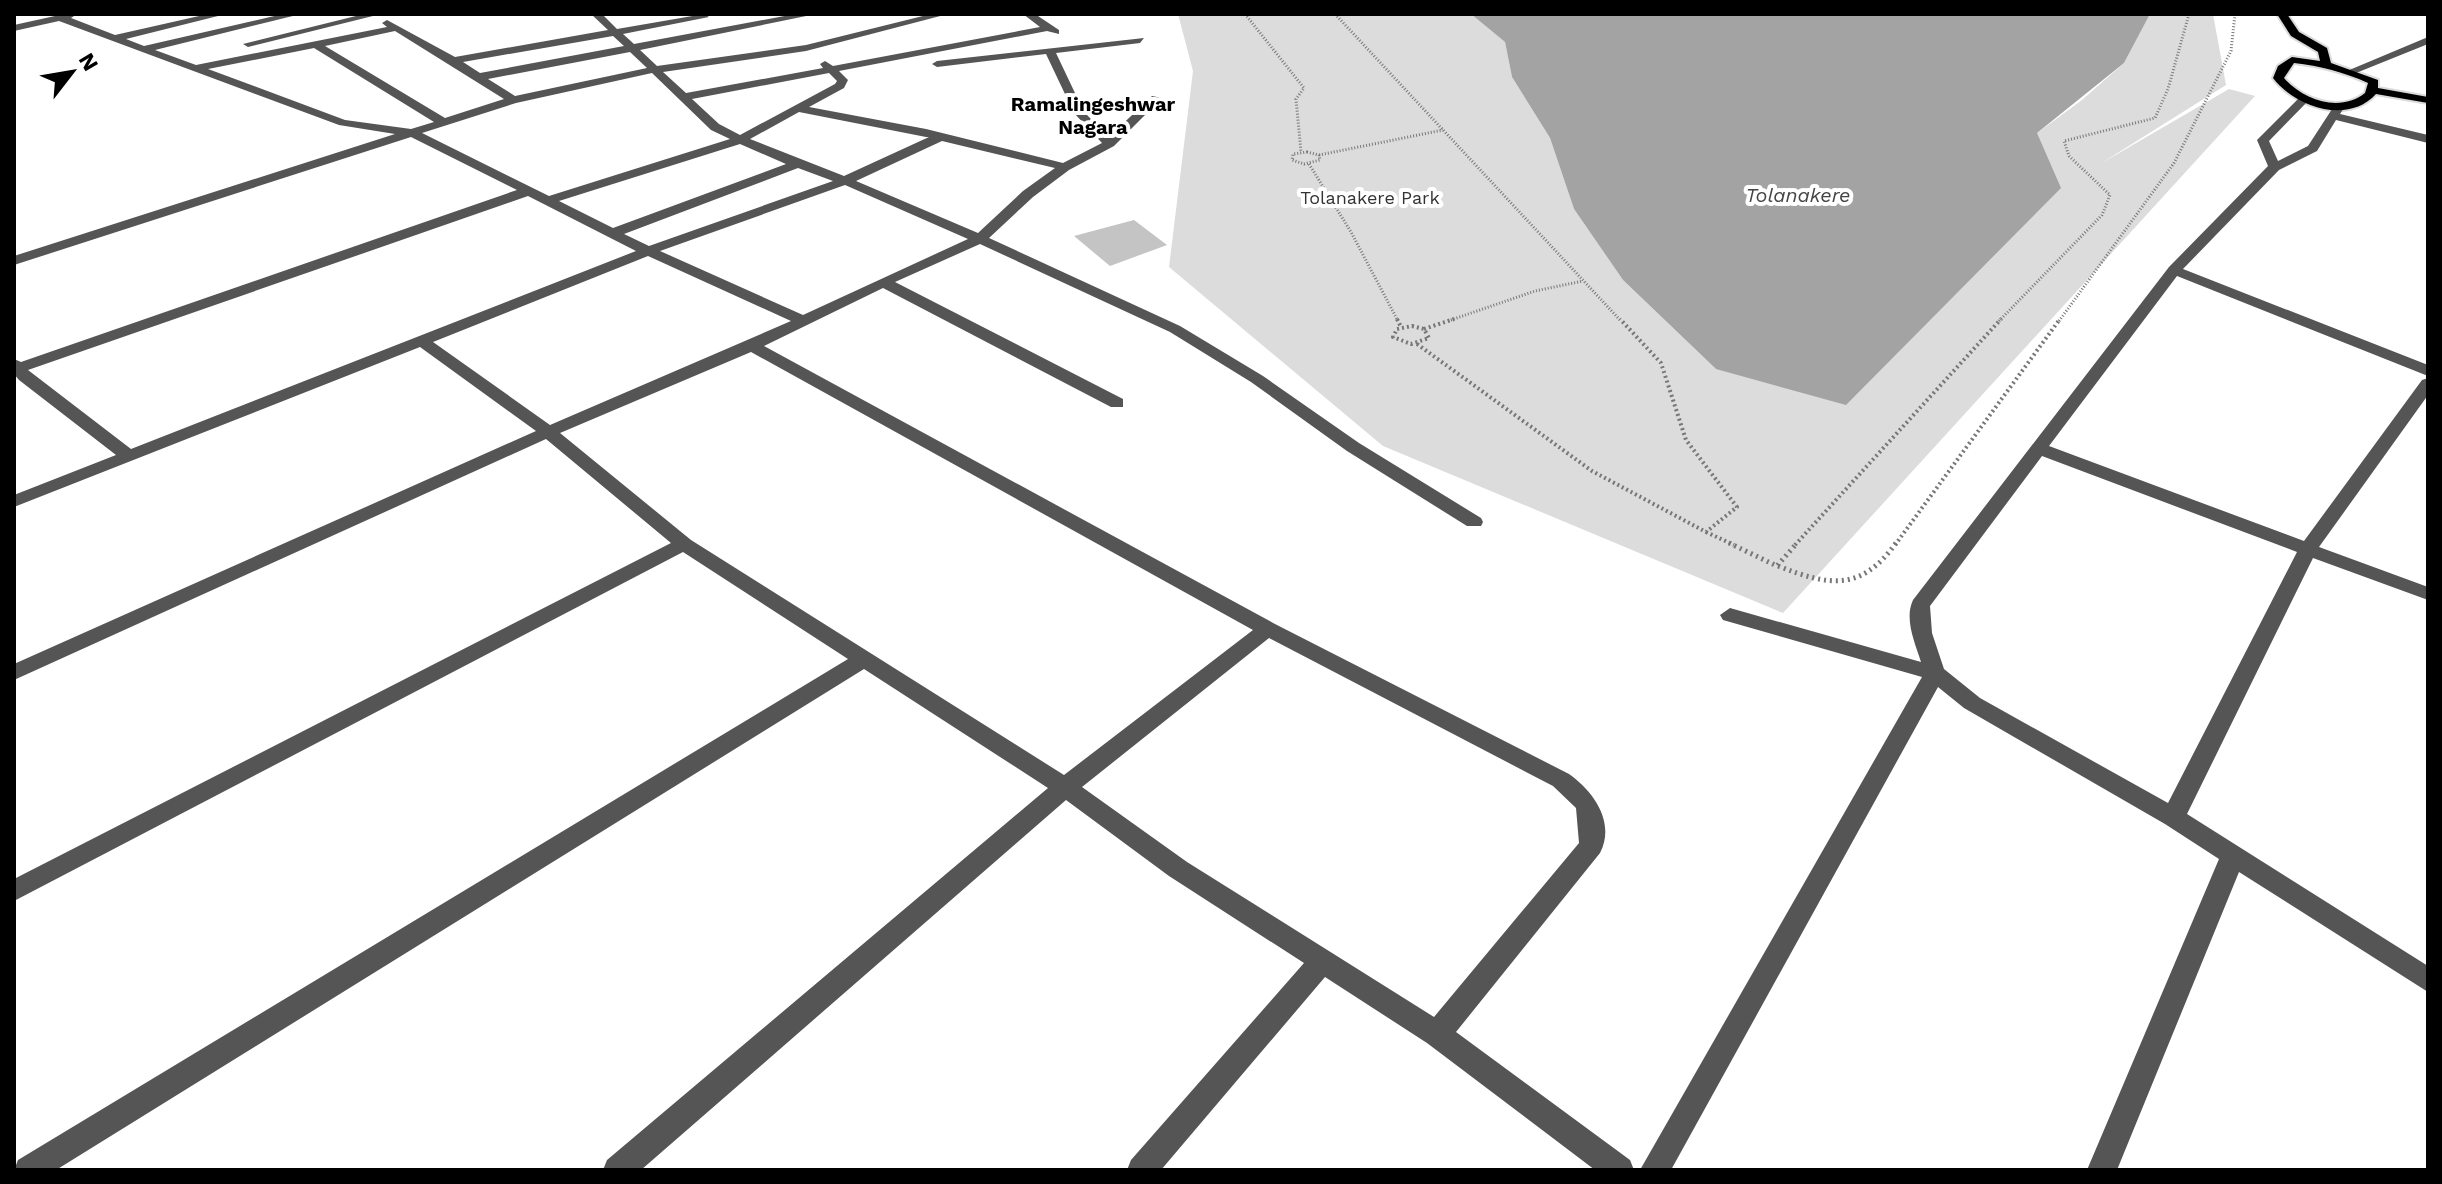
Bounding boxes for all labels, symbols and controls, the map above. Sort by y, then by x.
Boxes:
north arrow [32,32,112,112]
text: N [74,49,104,75]
district label: Ramalingeshwar Nagara [1011,92,1176,139]
water label: Tolanakere [1745,183,1851,207]
park label: Tolanakere Park [1300,187,1440,208]

